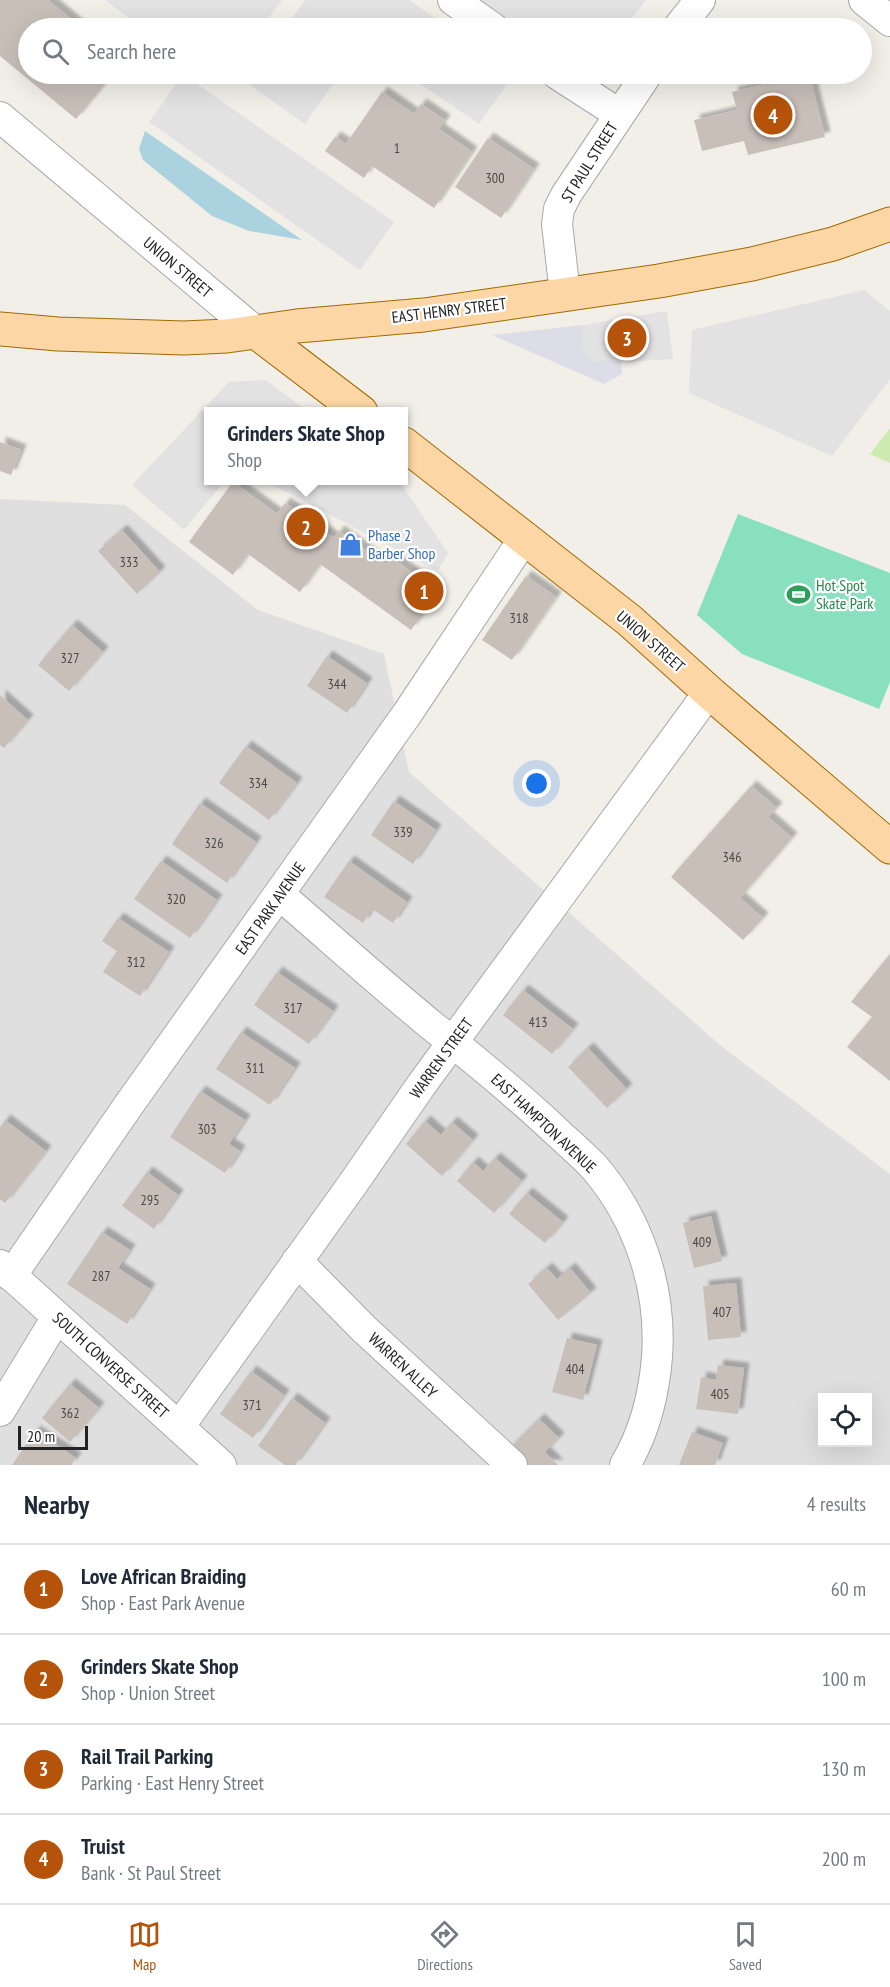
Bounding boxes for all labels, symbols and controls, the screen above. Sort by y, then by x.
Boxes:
search box [18,18,872,84]
icon: search [39,35,72,68]
text: Search here [87,37,176,65]
pin: 4 [754,92,792,138]
street label: ST PAUL STREET [556,118,622,206]
house number: 1 [394,139,400,157]
house number: 300 [486,169,504,187]
street label: UNION STREET [139,232,217,302]
street label: EAST HENRY STREET [391,293,507,327]
pin: 3 [608,316,646,360]
popup [204,407,408,485]
text: Grinders Skate Shop [227,419,385,447]
text: Shop [227,447,262,473]
pin: 2 [286,504,326,550]
place label: Phase 2 Barber Shop [368,525,435,563]
shop icon: Phase 2 Barber Shop [337,531,363,557]
house number: 333 [120,553,138,571]
pin: 1 [404,568,444,614]
place label: Hot Spot Skate Park [816,575,874,613]
sports icon: Hot Spot Skate Park [785,581,811,607]
street label: UNION STREET [613,606,689,676]
house number: 318 [510,609,528,627]
house number: 327 [61,649,79,667]
house number: 344 [328,675,347,693]
your location [522,769,551,798]
house number: 334 [249,774,268,792]
house number: 339 [394,823,412,841]
house number: 326 [205,834,223,852]
house number: 346 [723,848,741,866]
street label: EAST PARK AVENUE [231,858,309,958]
house number: 320 [167,890,185,908]
house number: 312 [127,953,145,971]
house number: 317 [284,999,302,1017]
house number: 413 [529,1013,547,1031]
street label: WARREN STREET [405,1014,477,1102]
house number: 311 [246,1059,264,1077]
street label: EAST HAMPTON AVENUE [487,1069,601,1177]
house number: 303 [198,1120,216,1138]
house number: 295 [141,1191,159,1209]
house number: 409 [693,1233,711,1251]
house number: 287 [92,1267,110,1285]
house number: 407 [713,1303,731,1321]
street label: SOUTH CONVERSE STREET [49,1308,173,1422]
street label: WARREN ALLEY [364,1328,442,1402]
house number: 404 [566,1360,585,1378]
house number: 405 [711,1385,729,1403]
map controls [818,1393,872,1447]
button: locate [818,1393,872,1447]
house number: 371 [243,1396,261,1414]
house number: 362 [61,1404,79,1422]
scale bar [18,1423,88,1450]
text: 20 m [27,1426,55,1446]
text: Nearby [24,1488,89,1521]
text: 4 results [807,1491,866,1517]
text: Love African Braiding [81,1562,246,1590]
text: 1 [39,1576,48,1602]
text: 60 m [831,1576,866,1602]
text: Shop · East Park Avenue [81,1590,245,1616]
text: Grinders Skate Shop [81,1652,238,1680]
text: 2 [39,1666,48,1692]
text: 100 m [822,1666,866,1692]
text: Shop · Union Street [81,1680,215,1706]
text: Rail Trail Parking [81,1742,213,1770]
text: 3 [39,1756,48,1782]
text: 130 m [822,1756,866,1782]
text: Parking · East Henry Street [81,1770,264,1796]
text: Truist [81,1832,125,1860]
text: 4 [39,1846,48,1872]
text: 200 m [822,1846,866,1872]
text: Bank · St Paul Street [81,1860,221,1886]
tab: Map [128,1918,161,1974]
tab: Directions [417,1918,473,1974]
tab: Saved [729,1918,762,1974]

